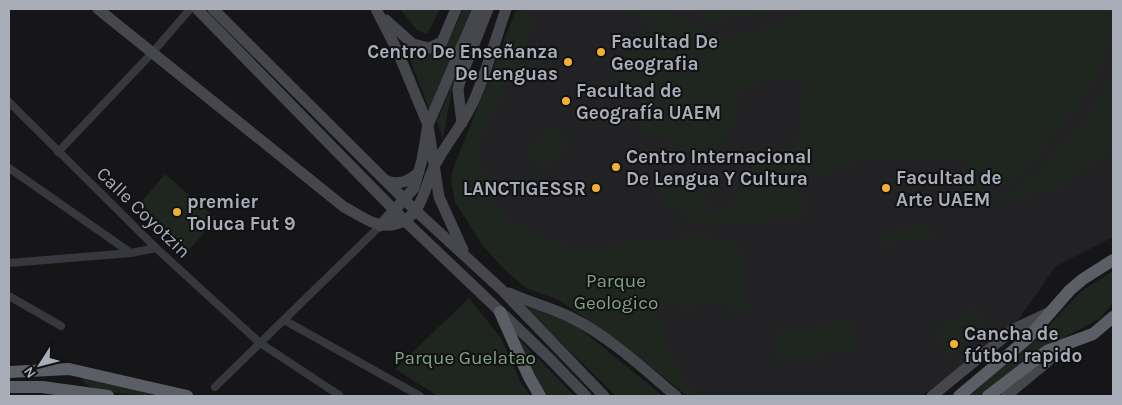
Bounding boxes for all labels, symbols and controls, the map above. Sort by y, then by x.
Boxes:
place label: Facultad De Geografia [611,31,718,75]
place label: Centro De Enseñanza De Lenguas [367,41,558,85]
marker: Facultad De Geografia [595,46,607,58]
marker: Centro De Enseñanza De Lenguas [562,56,574,68]
place label: Facultad de Geografía UAEM [576,80,721,124]
marker: Facultad de Geografía UAEM [560,95,572,107]
place label: Centro Internacional De Lengua Y Cultura [626,146,812,190]
marker: Centro Internacional De Lengua Y Cultura [610,161,622,173]
street label: Calle Coyotzin [92,163,195,263]
place label: Facultad de Arte UAEM [896,167,1002,211]
place label: LANCTIGESSR [463,178,586,200]
marker: LANCTIGESSR [590,182,602,194]
marker: Facultad de Arte UAEM [880,182,892,194]
place label: premier Toluca Fut 9 [187,191,296,235]
marker: premier Toluca Fut 9 [171,206,183,218]
park label: Parque Geologico [574,270,658,314]
place label: Cancha de fútbol rapido [964,323,1082,367]
marker: Cancha de fútbol rapido [948,338,960,350]
north arrow [15,340,65,390]
park label: Parque Guelatao [394,347,536,369]
text: N [20,363,40,381]

